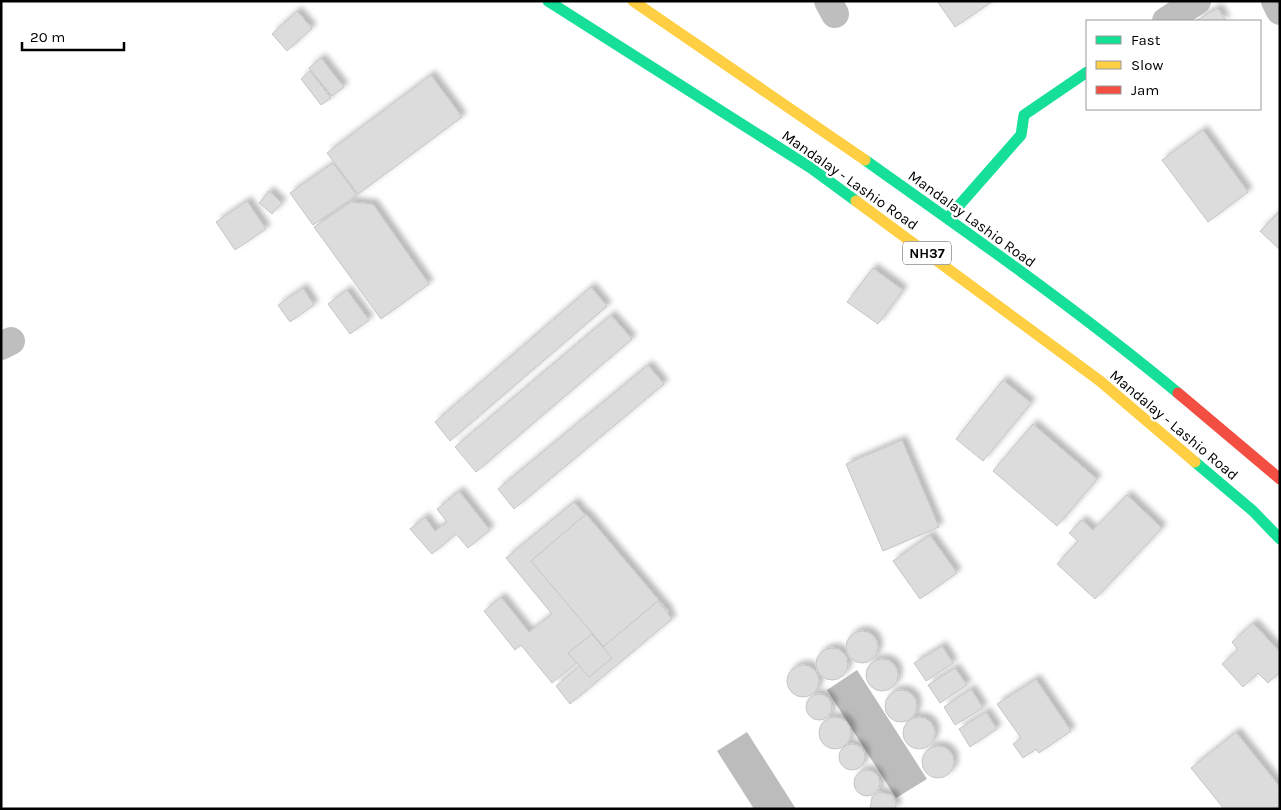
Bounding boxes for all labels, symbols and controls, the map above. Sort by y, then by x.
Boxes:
scale bar [22,20,125,52]
legend [1086,20,1261,110]
text: 20 m [30,28,65,46]
text: Fast [1131,31,1161,49]
text: Slow [1131,56,1163,74]
text: Jam [1131,81,1159,99]
street label: Mandalay - Lashio Road [779,126,921,234]
street label: Mandalay Lashio Road [905,167,1039,271]
road number: NH37 [903,242,951,264]
street label: Mandalay - Lashio Road [1106,366,1242,484]

